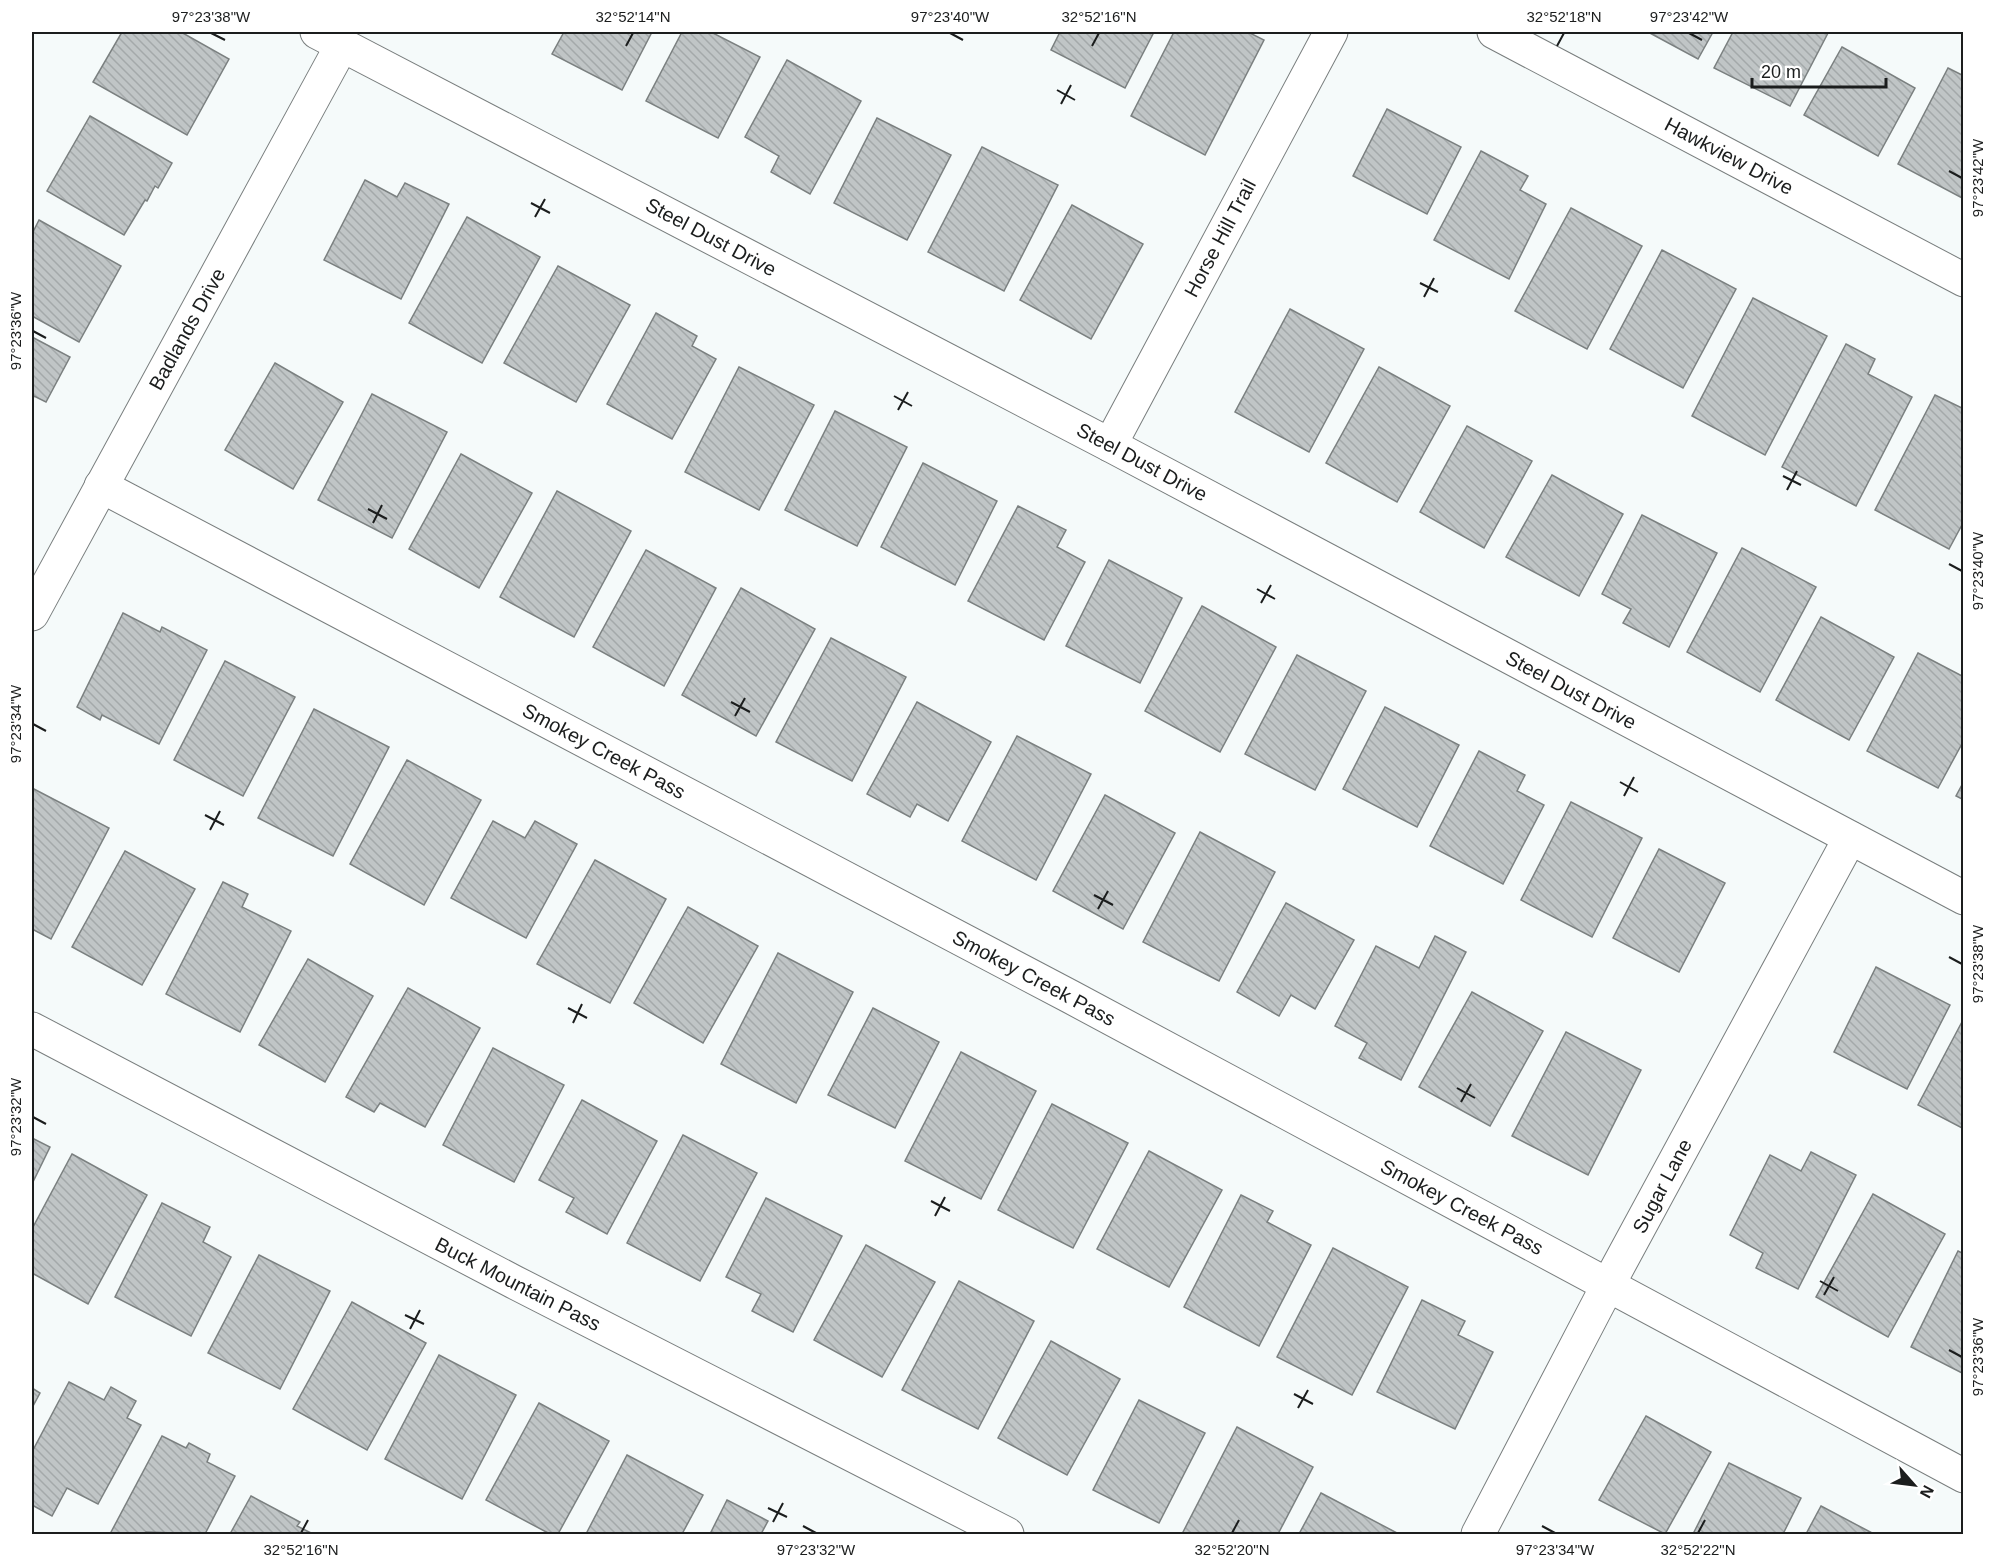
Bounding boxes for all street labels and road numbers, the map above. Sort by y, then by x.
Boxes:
street label: Hawkview Drive [1661,113,1797,199]
street label: Horse Hill Trail [1180,175,1260,301]
street label: Steel Dust Drive [642,193,780,281]
street label: Badlands Drive [145,264,229,394]
street label: Steel Dust Drive [1073,418,1211,506]
street label: Steel Dust Drive [1502,646,1640,734]
street label: Smokey Creek Pass [519,699,689,803]
street label: Smokey Creek Pass [949,926,1119,1030]
street label: Sugar Lane [1628,1135,1696,1237]
street label: Smokey Creek Pass [1377,1155,1547,1259]
street label: Buck Mountain Pass [432,1233,604,1335]

